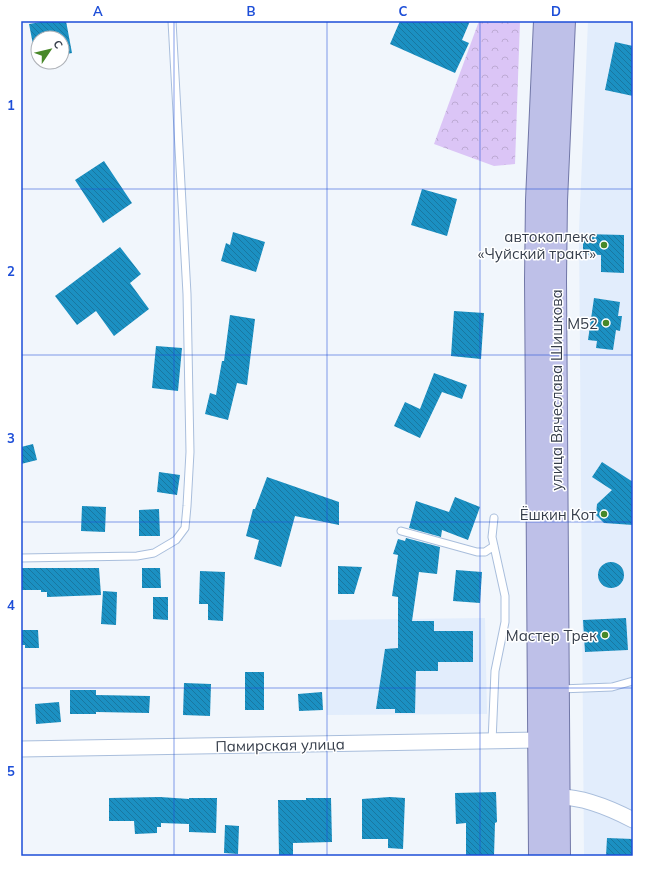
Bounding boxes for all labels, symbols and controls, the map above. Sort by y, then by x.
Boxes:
text: A [93,3,103,19]
text: B [247,3,256,19]
text: C [399,3,408,19]
text: D [551,3,561,19]
north arrow [30,30,70,70]
text: С [50,37,66,52]
text: 1 [7,97,15,113]
place label: автокоплекс «Чуйский тракт» [478,227,596,263]
marker: автокоплекс «Чуйский тракт» [599,240,609,250]
text: 2 [7,263,15,279]
street label: улица Вячеслава Шишкова [547,289,566,491]
place label: М52 [567,314,598,333]
marker: М52 [601,318,611,328]
text: 3 [7,430,15,446]
place label: Ёшкин Кот [520,505,596,524]
marker: Ёшкин Кот [599,509,609,519]
text: 4 [7,597,15,613]
place label: Мастер Трек [506,626,598,645]
marker: Мастер Трек [600,630,610,640]
street label: Памирская улица [215,734,345,756]
text: 5 [7,763,15,779]

